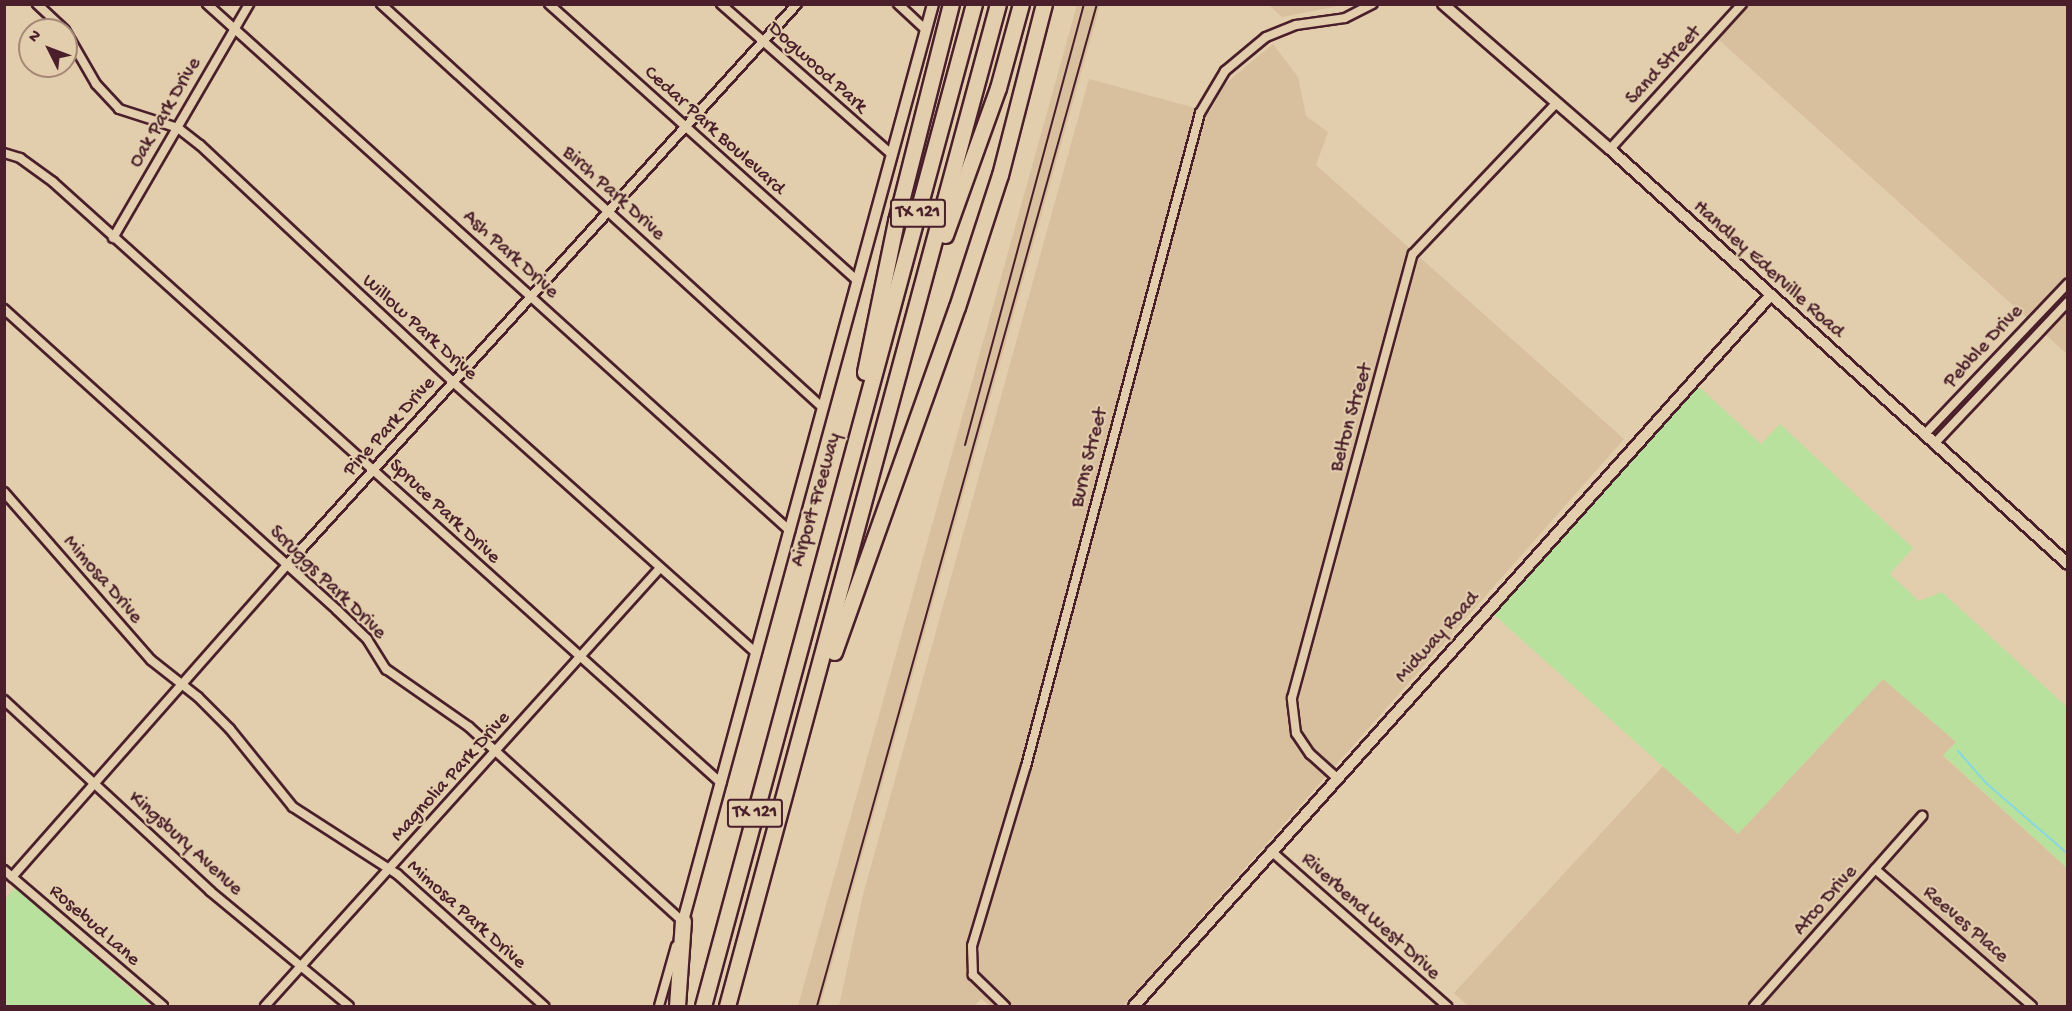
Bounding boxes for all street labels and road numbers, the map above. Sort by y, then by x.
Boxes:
street label: Dogwood Park [762,17,872,119]
street label: Sand Street [1621,21,1707,111]
street label: Oak Park Drive [125,54,207,172]
street label: Cedar Park Boulevard [638,61,790,201]
street label: Birch Park Drive [557,141,669,247]
street label: Handley Ederville Road [1687,196,1849,344]
road number: TX 121 [890,198,946,228]
street label: Ash Park Drive [457,206,563,304]
street label: Willow Park Drive [356,270,482,386]
street label: Pebble Drive [1939,300,2029,394]
street label: Belton Street [1325,361,1379,475]
street label: Pine Park Drive [339,372,441,482]
street label: Burns Street [1066,406,1114,510]
street label: Airport Freeway [786,430,848,570]
street label: Spruce Park Drive [383,454,505,570]
street label: Scruggs Park Drive [263,521,391,645]
street label: Mimosa Drive [57,531,147,629]
street label: Midway Road [1391,587,1485,689]
street label: Magnolia Park Drive [386,707,516,847]
street label: Kingsbury Avenue [123,786,247,902]
road number: TX 121 [726,798,783,828]
street label: Riverbend West Drive [1295,848,1445,986]
street label: Mimosa Park Drive [401,855,531,975]
street label: Atco Drive [1789,861,1863,941]
street label: Rosebud Lane [43,880,145,972]
street label: Reeves Place [1917,881,2013,969]

